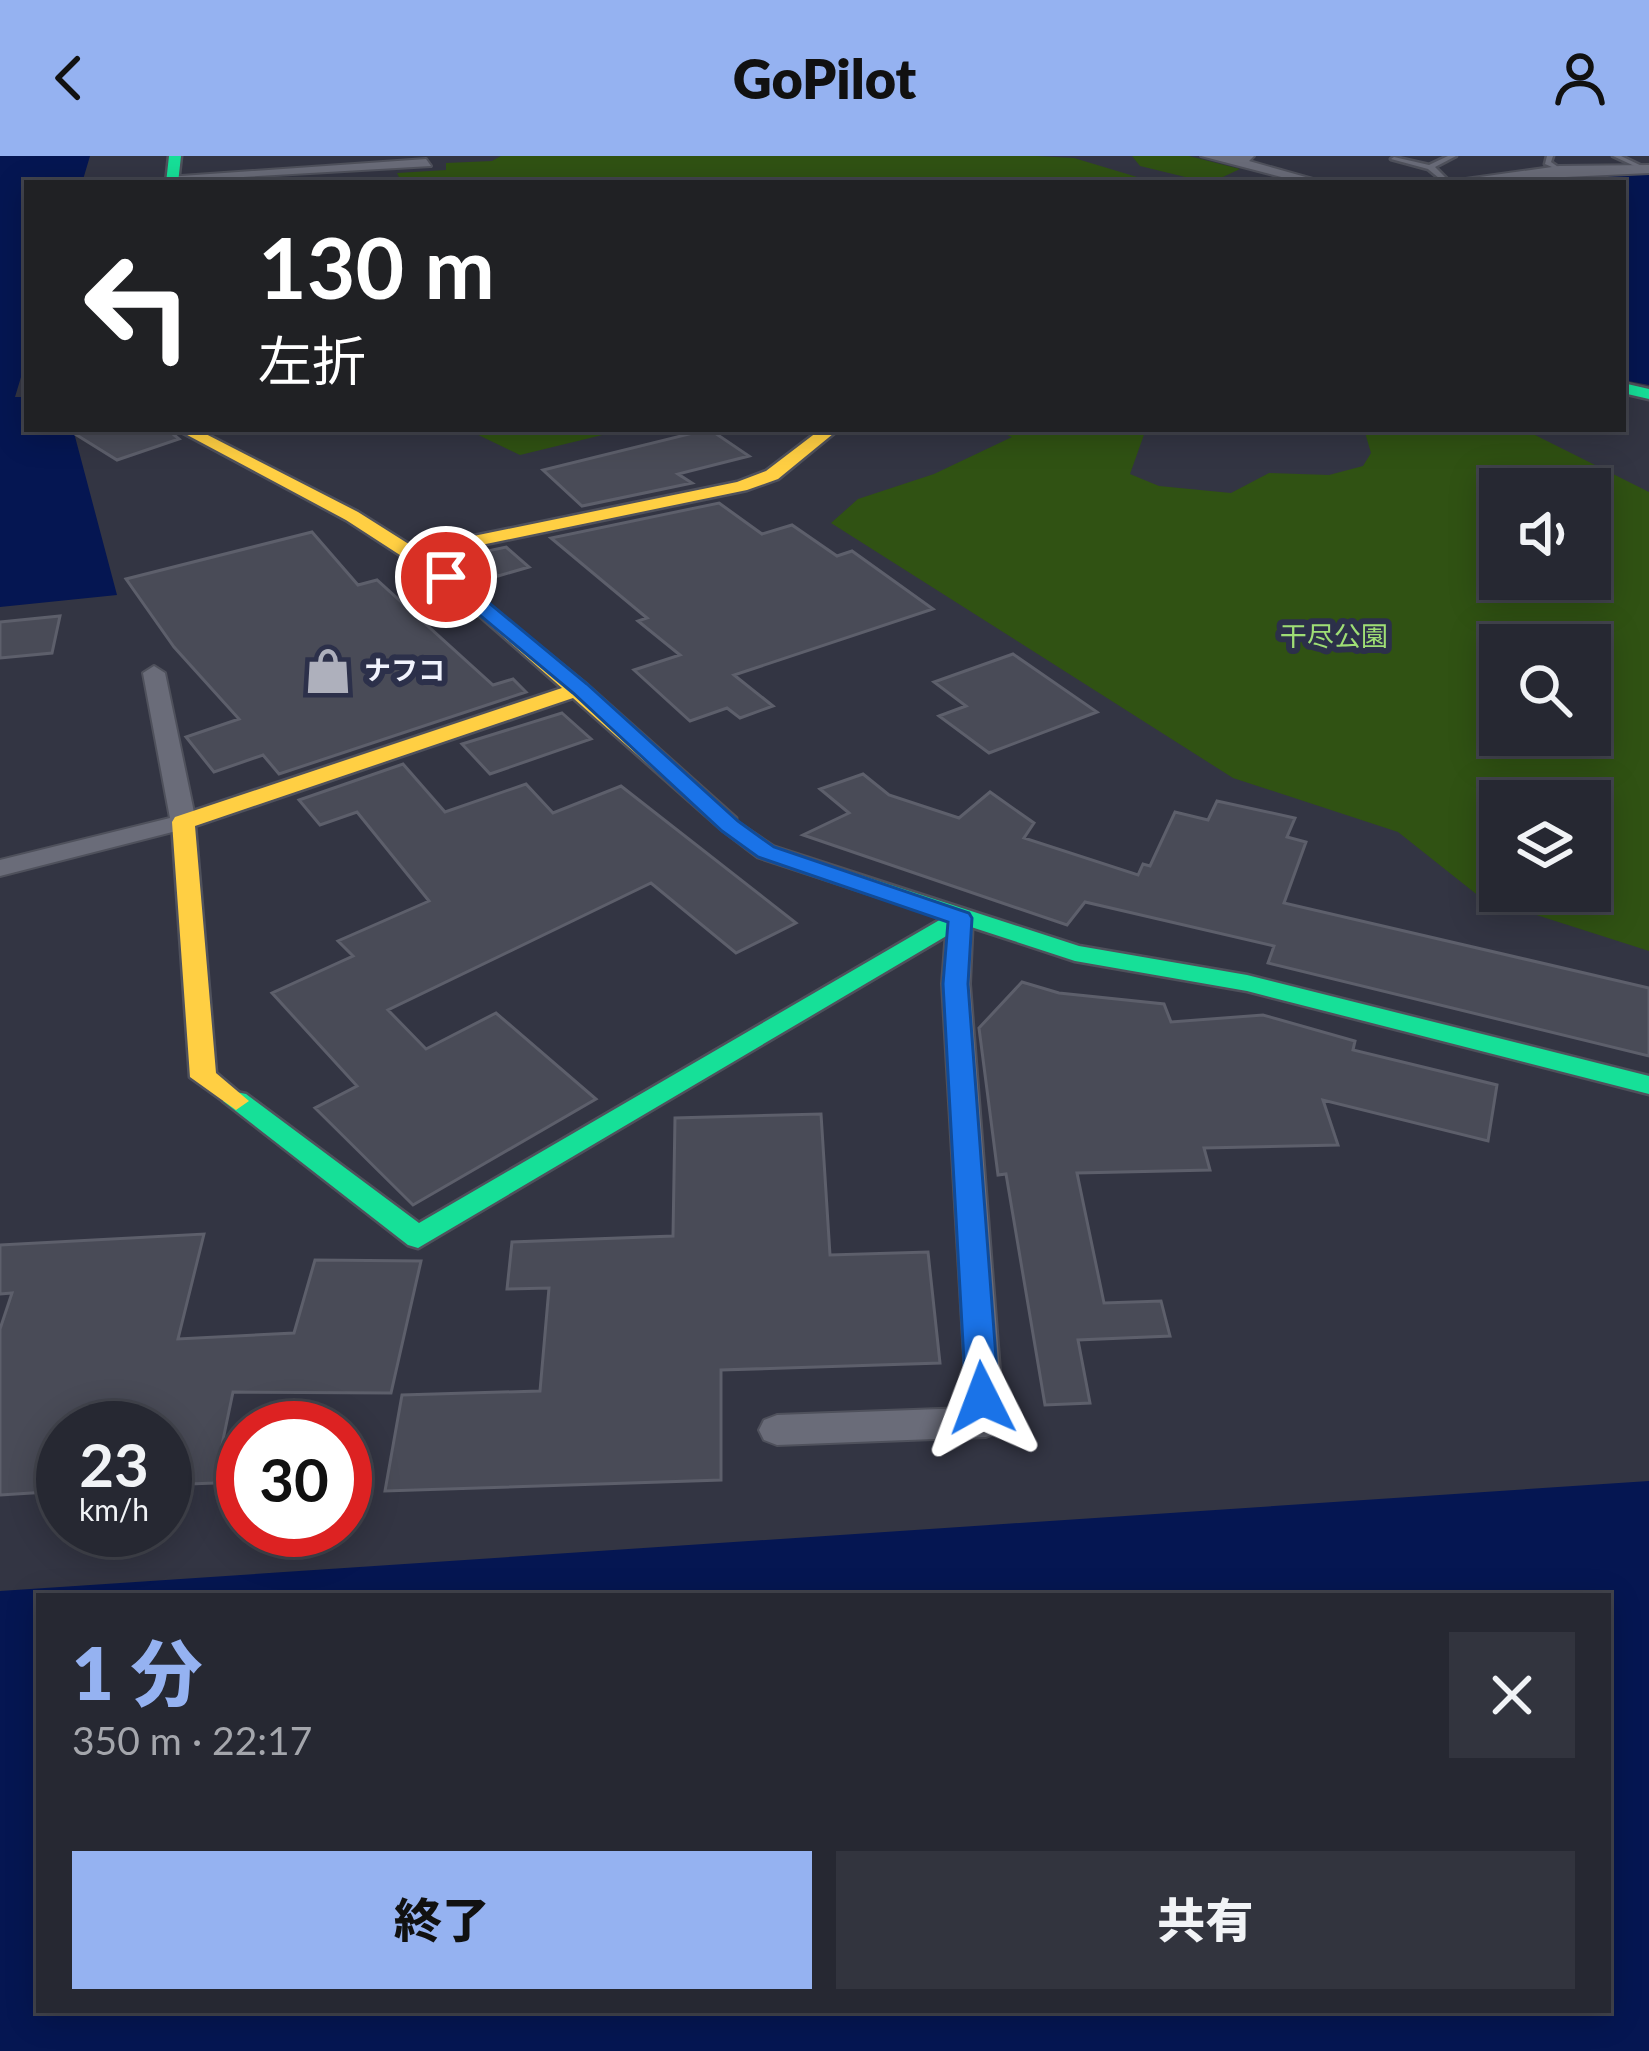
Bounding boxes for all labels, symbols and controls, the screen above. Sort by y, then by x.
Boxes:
icon: back [36,45,102,111]
icon: person [1547,45,1613,111]
text: GoPilot [733,46,916,111]
text: 130 m [258,216,495,317]
icon: left [60,228,216,384]
text: 左折 [258,328,366,393]
map controls [1479,468,1611,912]
button: sound [1479,468,1611,600]
pin [395,526,497,628]
icon: arrive [413,544,479,610]
park label: 干尽公園 [1280,619,1388,652]
button: search [1479,624,1611,756]
shop icon: ナフコ [303,646,353,696]
place label: ナフコ [364,653,445,686]
button: layers [1479,780,1611,912]
position arrow [919,1335,1045,1461]
speed limit sign: 30 [216,1401,372,1557]
text: 23 [79,1428,149,1500]
text: km/h [79,1491,149,1527]
text: 1 分 [72,1629,202,1715]
button: close [1449,1632,1575,1758]
text: 350 m · 22:17 [72,1717,312,1763]
button: 終了 [72,1851,812,1989]
button: 共有 [836,1851,1575,1989]

